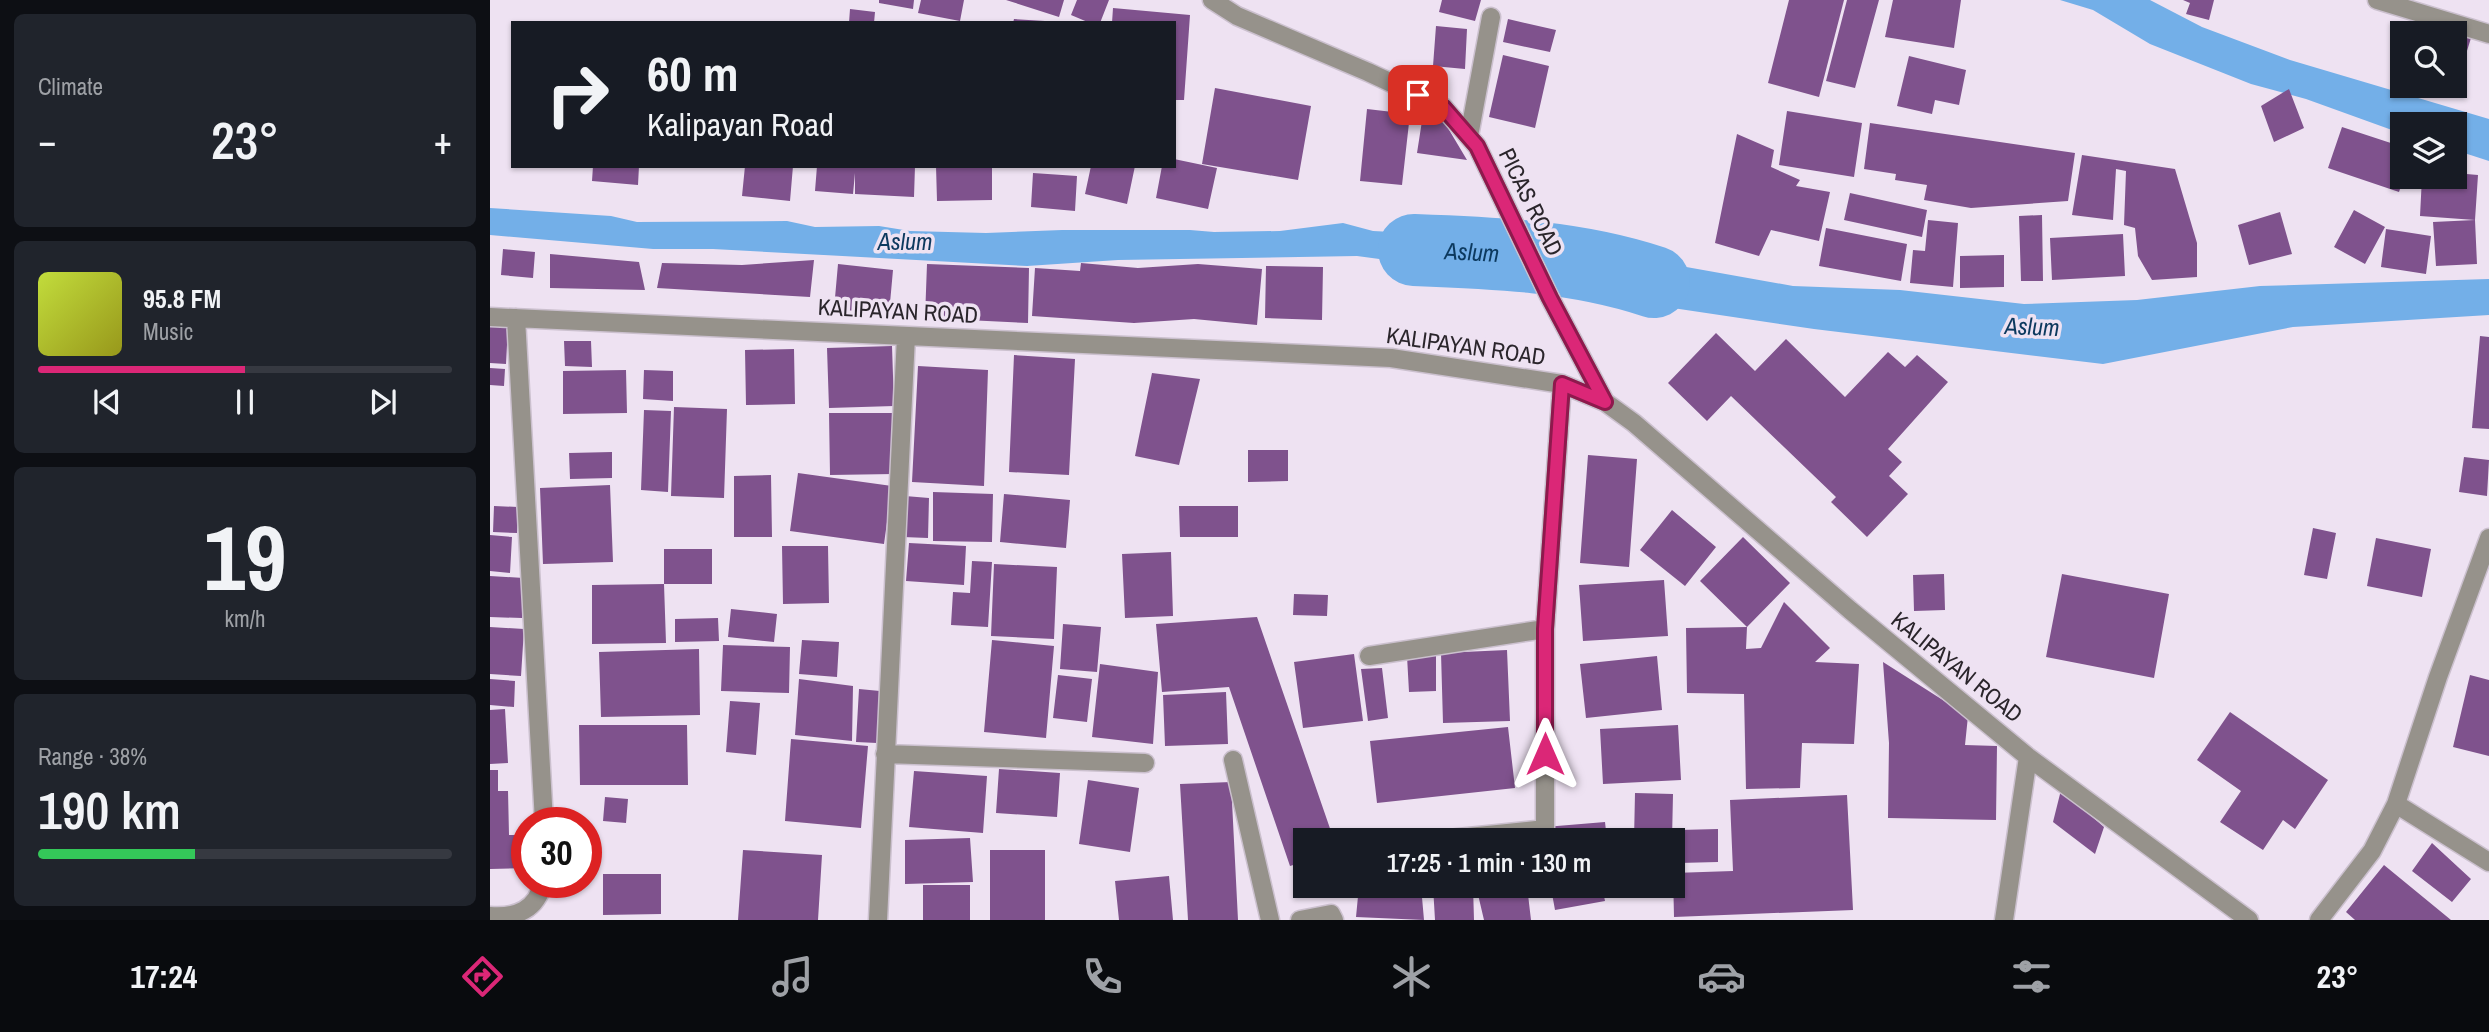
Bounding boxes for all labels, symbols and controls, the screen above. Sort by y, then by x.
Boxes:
map controls [2390,21,2467,189]
button: search [2390,21,2467,98]
text: 60 m [647,40,739,106]
icon: right [532,49,623,140]
pin [1388,65,1448,125]
text: Climate [38,71,103,102]
icon: arrive [1399,76,1437,114]
text: Kalipayan Road [647,103,834,146]
text: 23° [211,105,279,175]
button: layers [2390,112,2467,189]
text: − [38,115,56,166]
text: + [434,115,452,166]
street label: PICAS ROAD [1492,143,1571,261]
water label: Aslum [877,225,932,257]
water label: Aslum [1443,234,1500,269]
text: 95.8 FM [143,281,221,316]
street label: KALIPAYAN ROAD [817,291,979,330]
water label: Aslum [2003,309,2060,343]
text: Music [143,316,193,347]
street label: KALIPAYAN ROAD [1384,319,1548,372]
icon: previous [88,383,126,421]
icon: pause [226,383,264,421]
icon: next [364,383,402,421]
text: 19 [204,496,287,618]
text: km/h [225,603,265,634]
street label: KALIPAYAN ROAD [1885,604,2029,729]
position arrow [1508,717,1582,791]
text: Range · 38% [38,741,147,772]
text: 190 km [38,775,181,845]
speed limit sign: 30 [511,807,602,898]
text: 17:25 · 1 min · 130 m [1387,845,1591,880]
icon: directions [458,952,507,1001]
icon: music [768,952,817,1001]
icon: phone [1078,952,1127,1001]
icon: climate [1387,952,1436,1001]
icon: car [1697,952,1746,1001]
icon: filters [2007,952,2056,1001]
text: 17:24 [130,955,197,998]
text: 23° [2317,955,2359,998]

